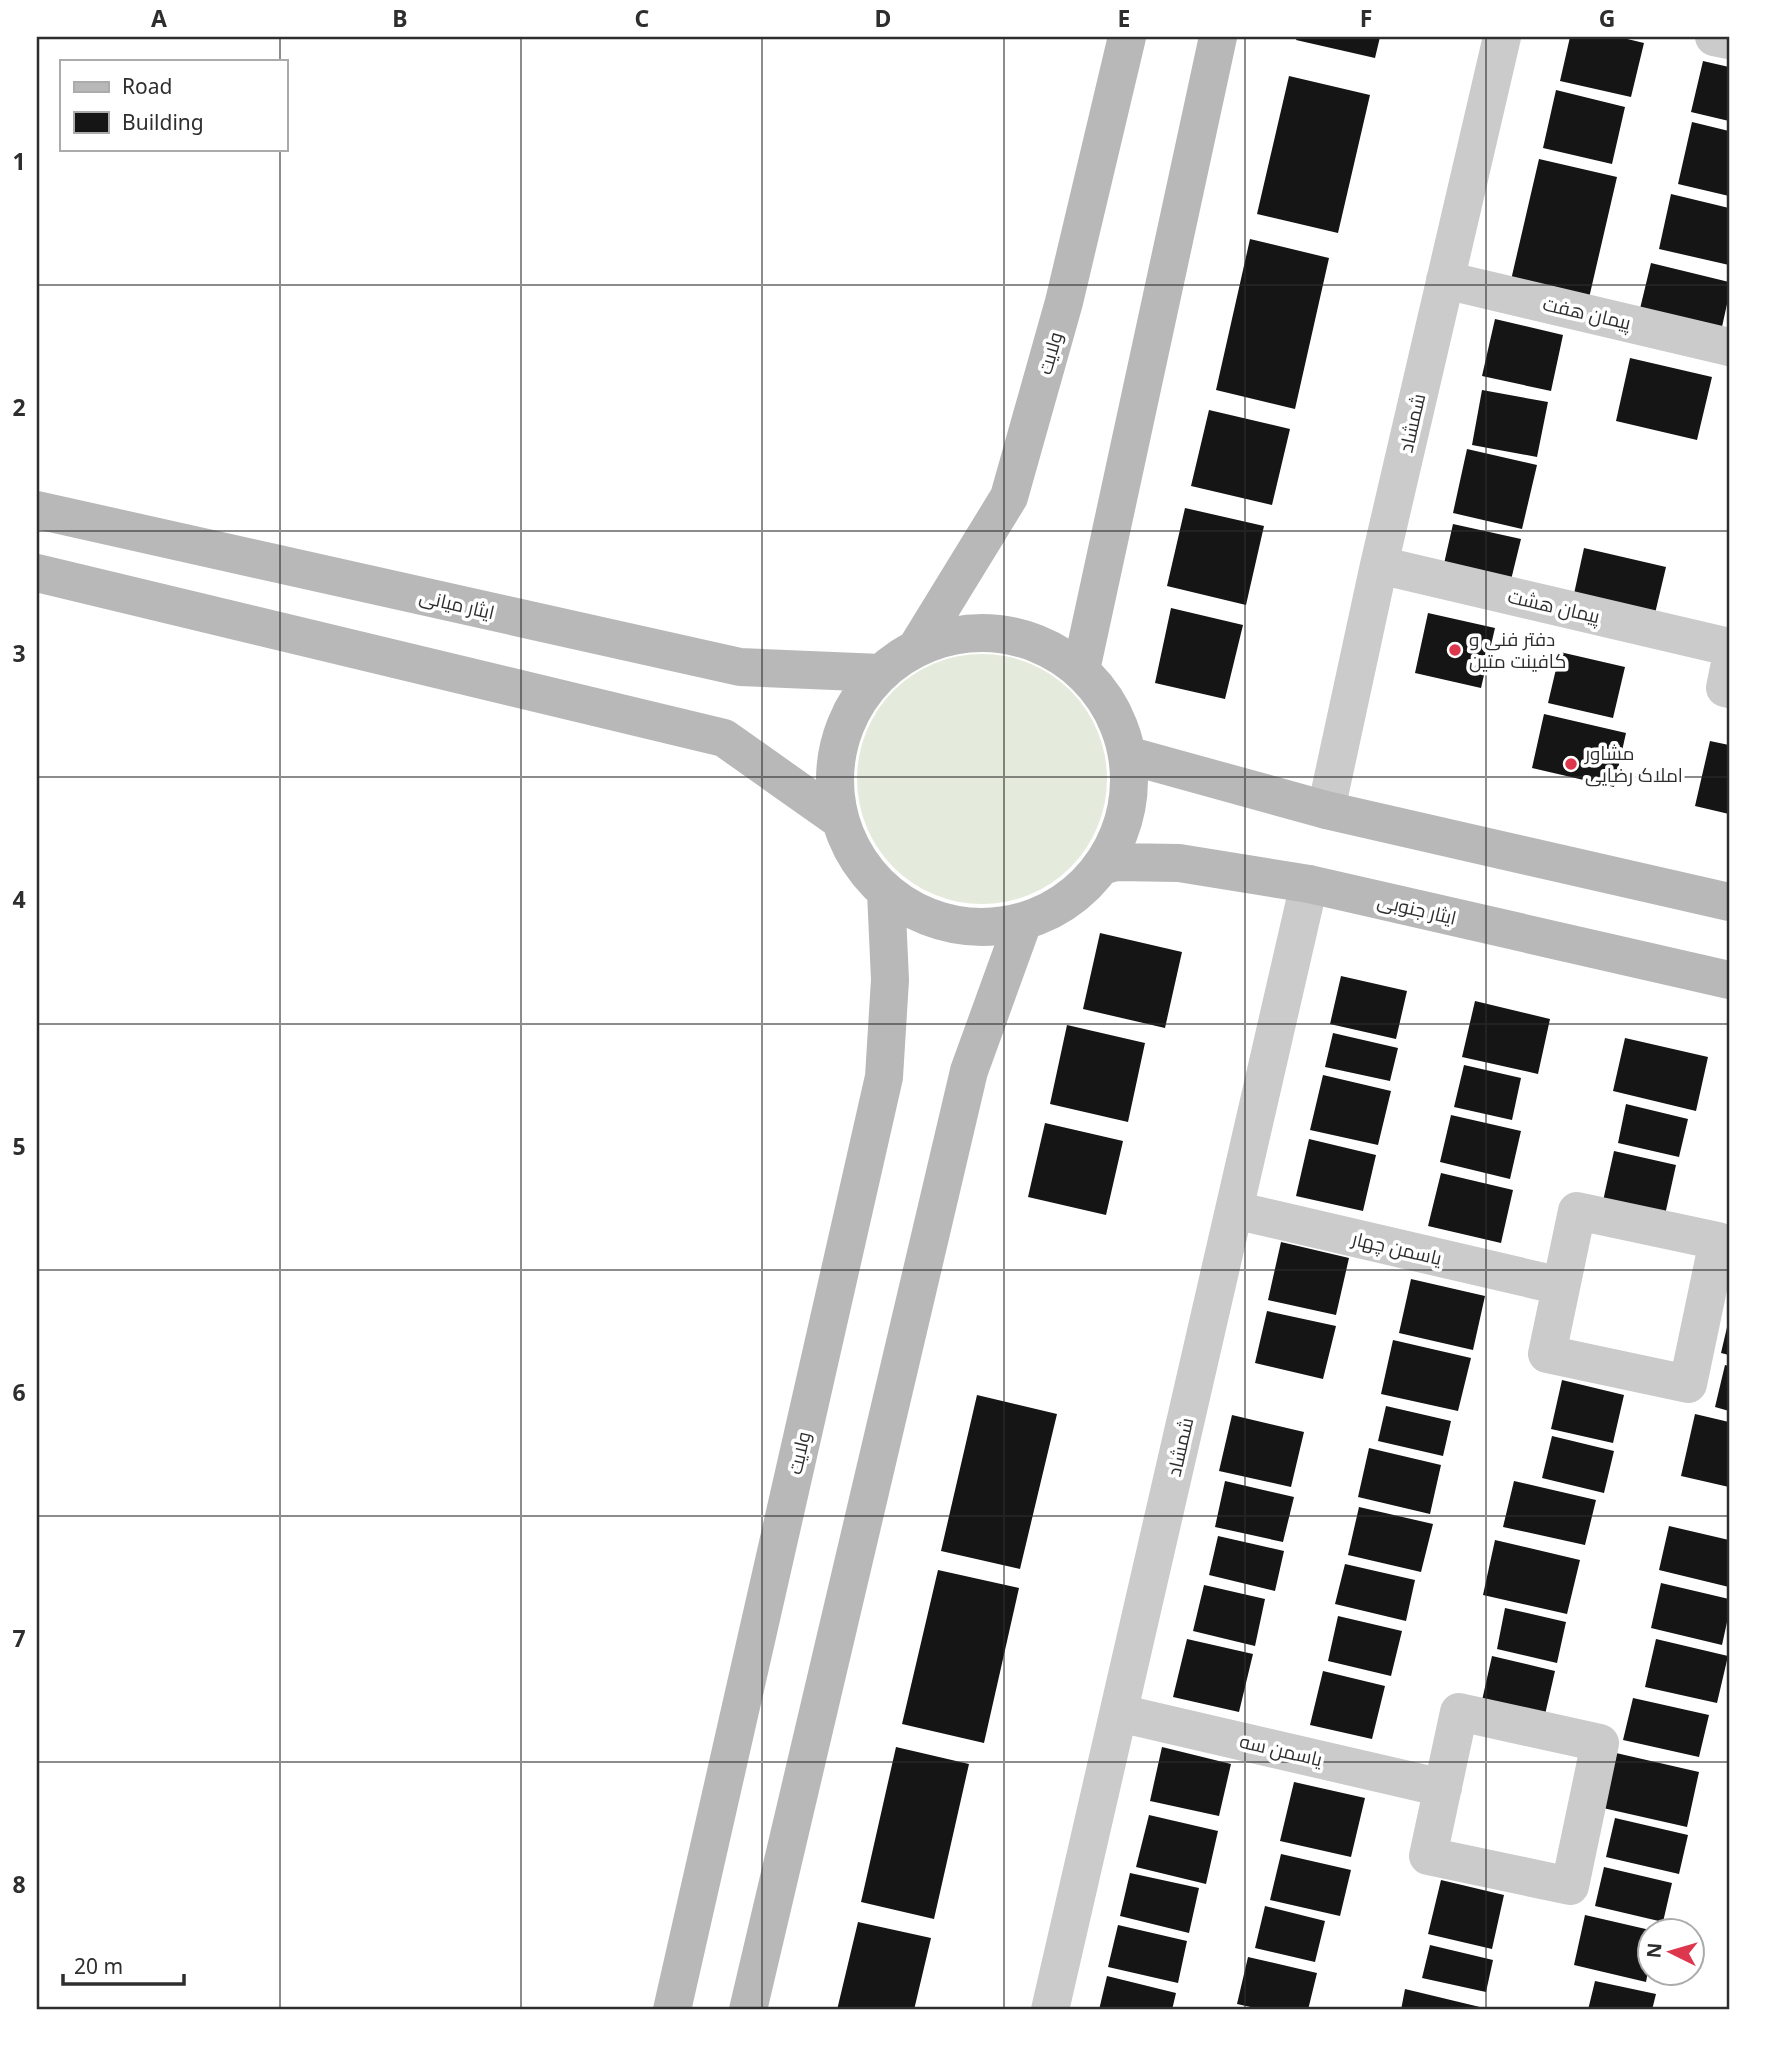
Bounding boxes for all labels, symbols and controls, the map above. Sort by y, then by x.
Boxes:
text: A [151,2,167,34]
text: B [392,2,408,34]
text: C [635,2,650,34]
text: D [875,2,891,34]
text: E [1118,2,1130,34]
text: F [1360,2,1372,34]
text: G [1599,2,1615,34]
legend [60,60,287,150]
text: Road [122,72,172,100]
text: Building [122,108,204,136]
text: 1 [12,145,26,177]
street label: پیمان هفت [1540,290,1634,336]
street label: ولایت [1032,329,1068,377]
text: 2 [12,391,26,423]
street label: شمشاد [1393,391,1431,455]
street label: ایثار میانی [417,583,497,625]
street label: پیمان هشت [1505,583,1603,629]
place label: دفتر فنی و کافینت متین [1469,626,1566,674]
text: 3 [12,637,26,669]
marker: دفتر فنی و کافینت متین [1447,642,1463,658]
place label: مشاور املاک رضایی [1584,740,1683,788]
marker: مشاور املاک رضایی [1563,756,1579,772]
text: 4 [12,883,26,915]
street label: ایثار جنوبی [1375,887,1459,931]
text: 5 [12,1130,26,1162]
street label: یاسمن چهار [1349,1225,1444,1271]
text: 6 [12,1376,26,1408]
street label: شمشاد [1161,1415,1199,1479]
street label: ولایت [781,1429,817,1477]
text: 7 [12,1622,26,1654]
street label: یاسمن سه [1237,1728,1325,1772]
text: 8 [12,1868,26,1900]
north arrow [1636,1918,1706,1988]
scale bar [63,1942,184,1986]
text: N [1640,1942,1668,1959]
text: 20 m [74,1952,123,1980]

